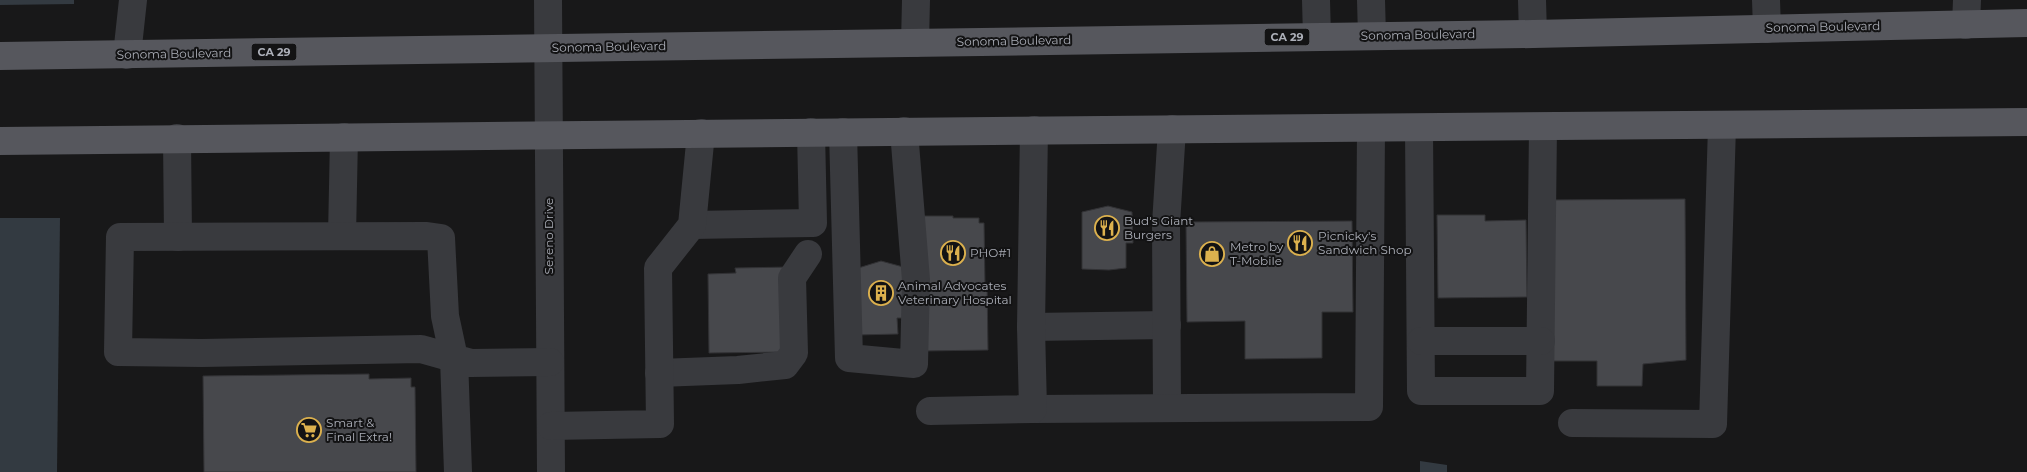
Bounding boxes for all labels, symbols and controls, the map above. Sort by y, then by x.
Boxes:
street label: Sonoma Boulevard [1766,18,1880,35]
street label: Sonoma Boulevard [1361,26,1475,43]
road number: CA 29 [1264,28,1310,46]
street label: Sonoma Boulevard [957,32,1071,49]
street label: Sonoma Boulevard [552,38,666,55]
road number: CA 29 [252,44,296,61]
street label: Sonoma Boulevard [117,45,231,62]
street label: Sereno Drive [541,198,556,274]
place label: Bud's Giant Burgers [1124,213,1193,242]
restaurant icon: Bud's Giant Burgers [1094,215,1120,241]
place label: Picnicky's Sandwich Shop [1318,228,1412,257]
restaurant icon: Picnicky's Sandwich Shop [1287,230,1313,256]
place label: Metro by T-Mobile [1230,239,1284,268]
restaurant icon: PHO#1 [940,240,966,266]
shop icon: Metro by T-Mobile [1199,241,1225,267]
place label: PHO#1 [970,245,1011,260]
place label: Animal Advocates Veterinary Hospital [898,278,1012,307]
building icon: Animal Advocates Veterinary Hospital [868,280,894,306]
place label: Smart & Final Extra! [326,415,392,444]
supermarket icon: Smart & Final Extra! [296,417,322,443]

